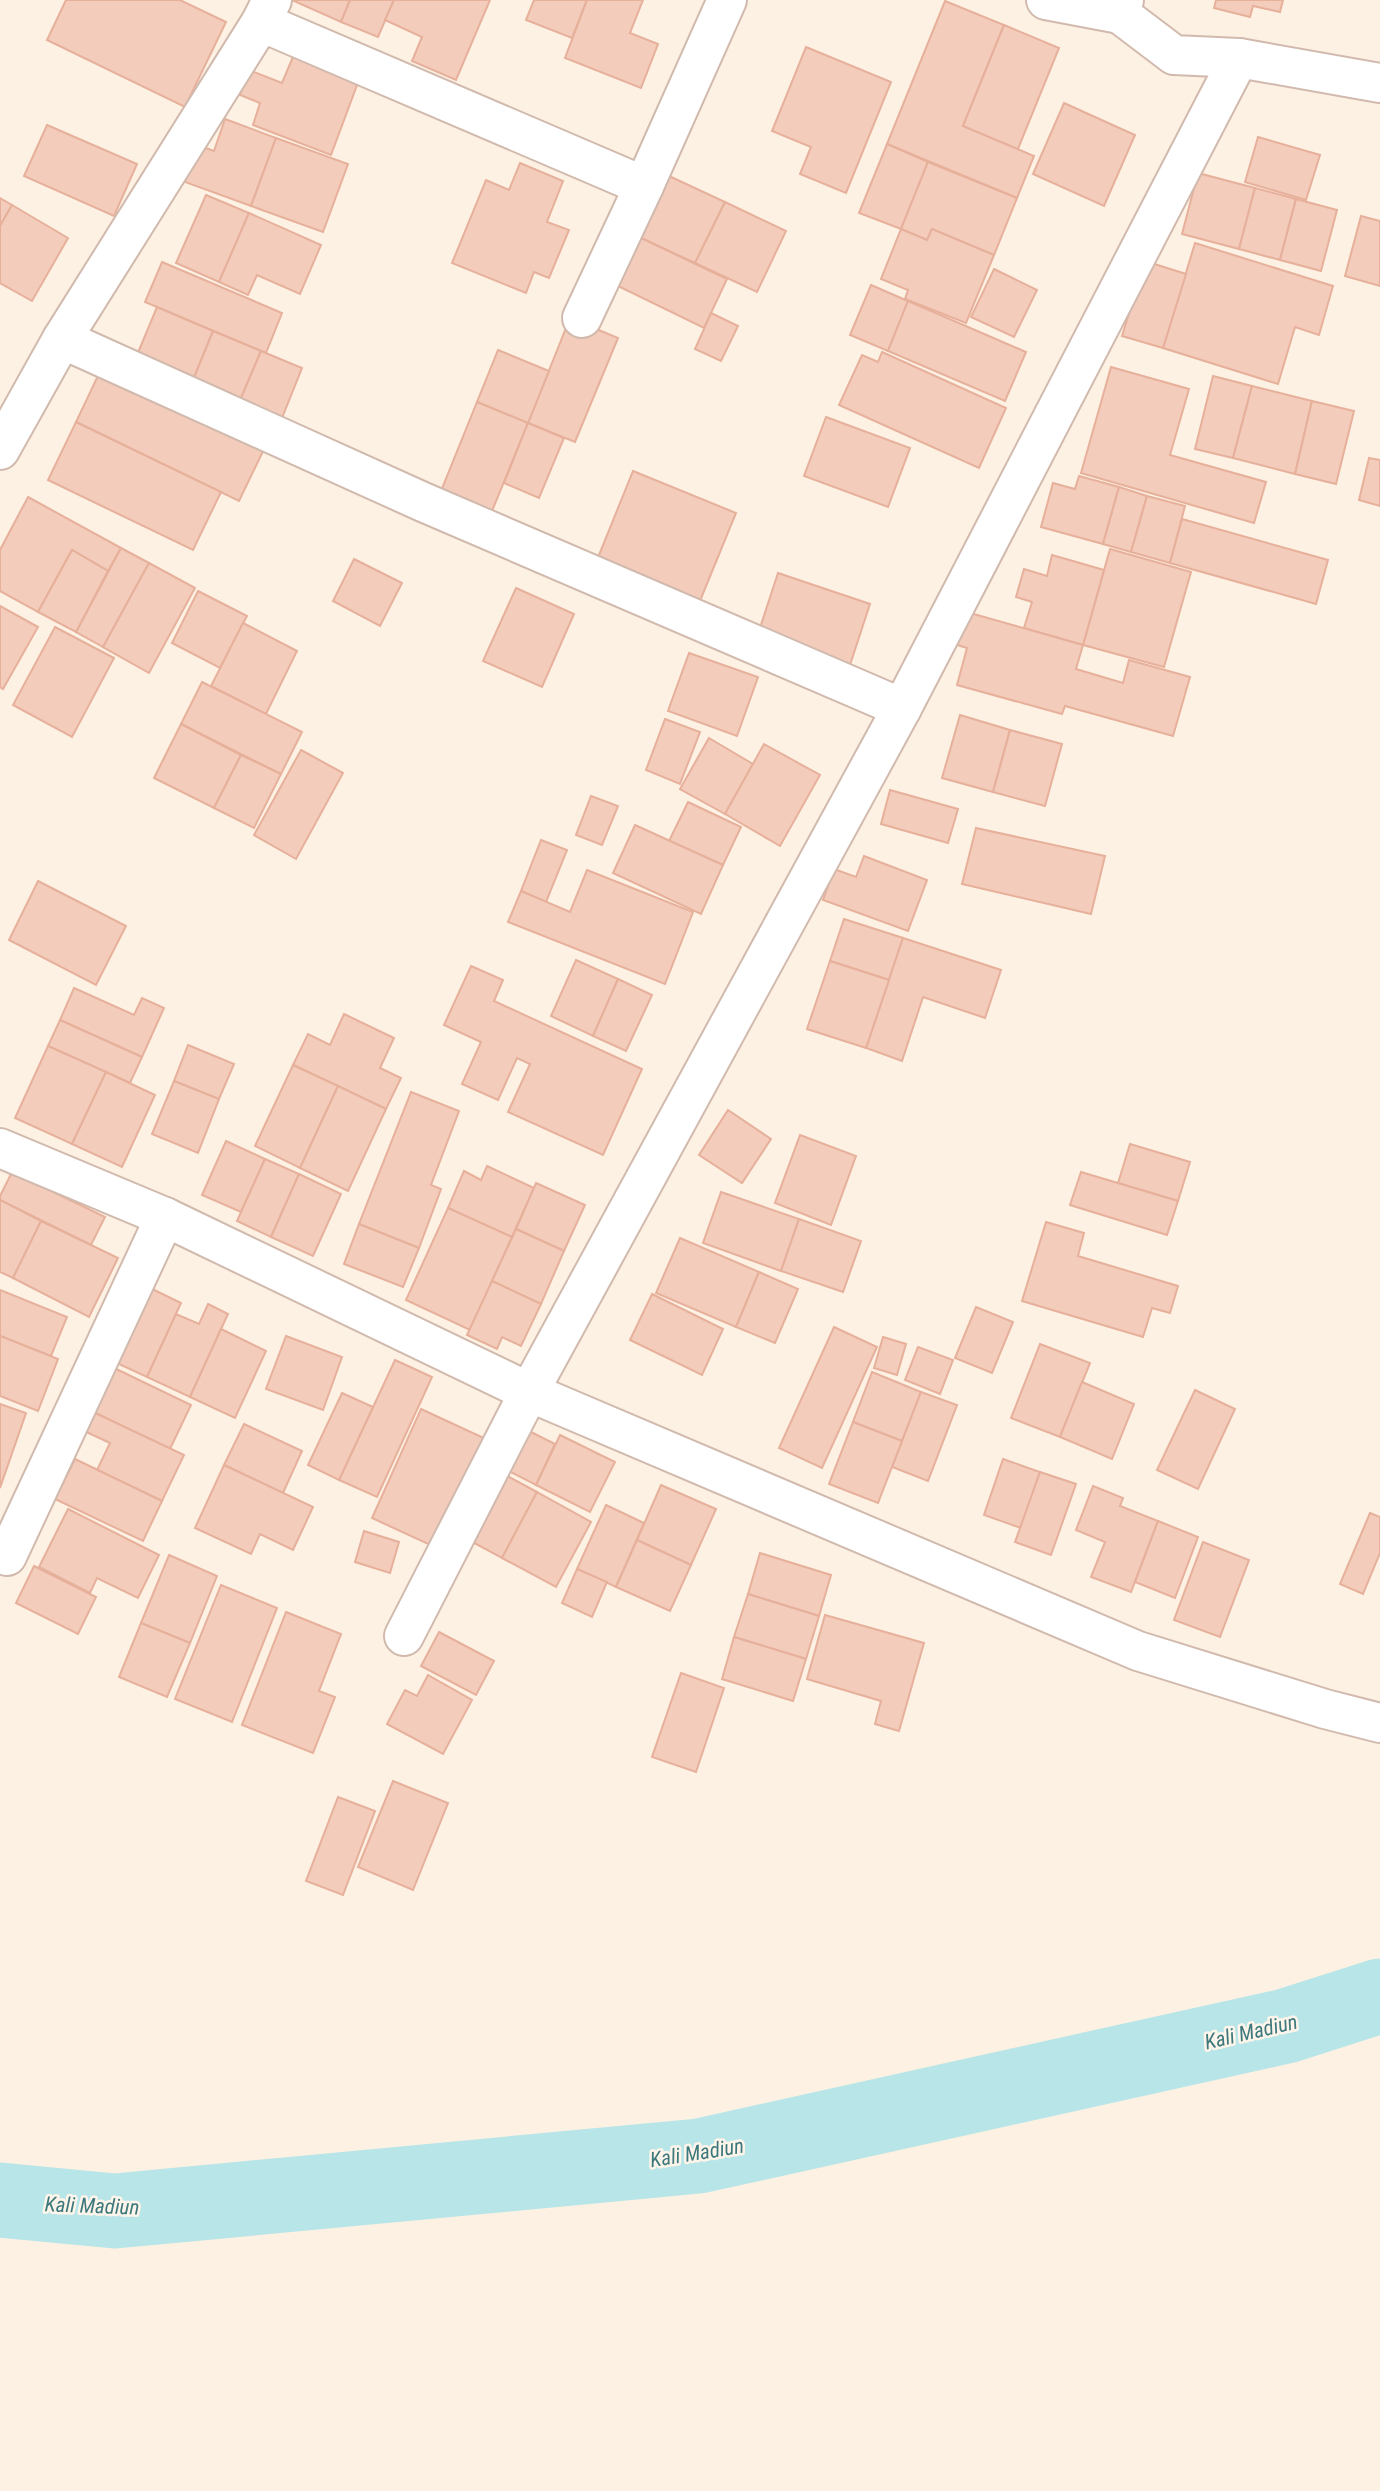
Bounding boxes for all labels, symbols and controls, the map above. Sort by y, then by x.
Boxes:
water label: Kali Madiun [1202,2010,1300,2054]
water label: Kali Madiun [648,2134,746,2172]
water label: Kali Madiun [44,2192,140,2220]

